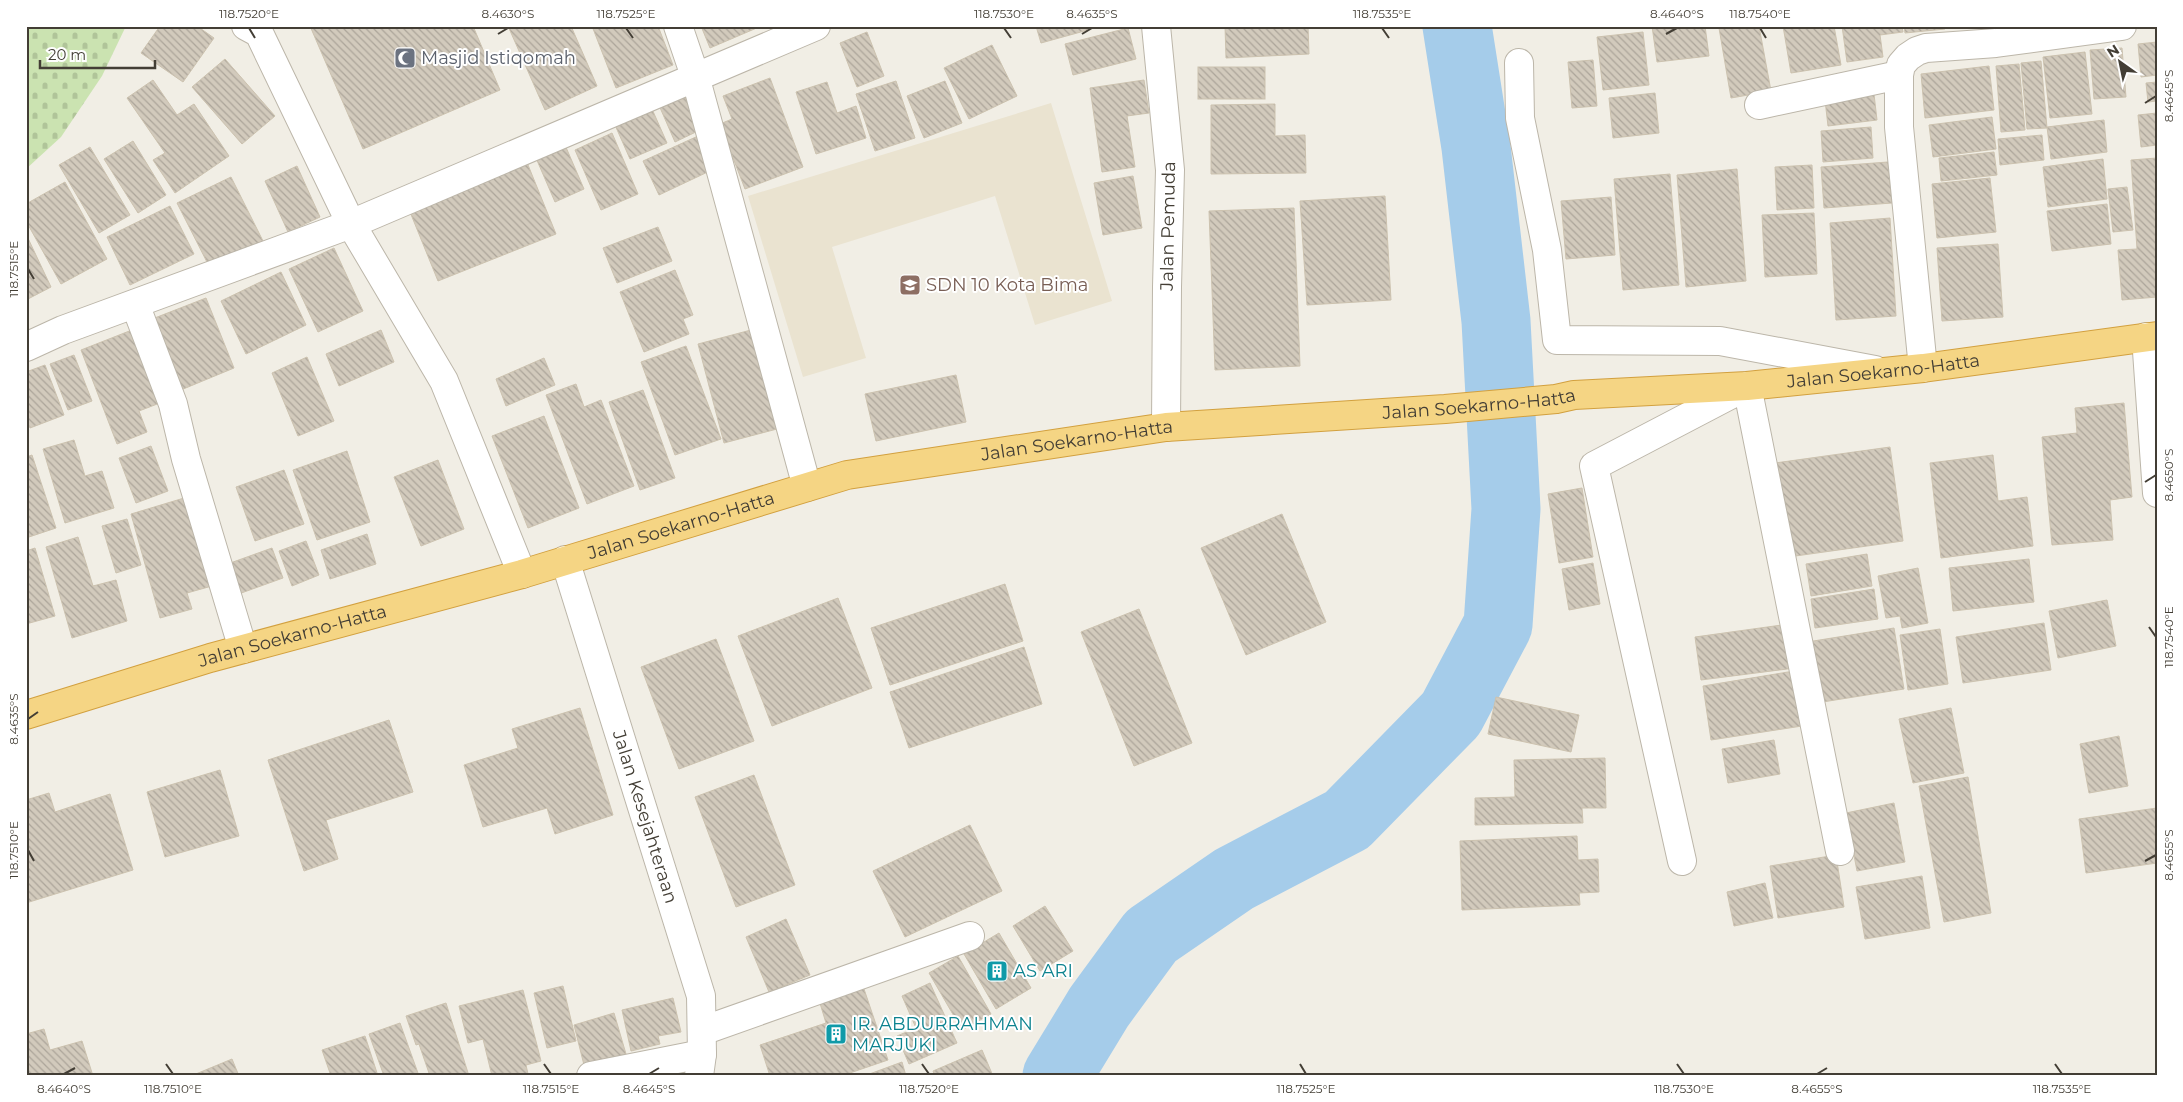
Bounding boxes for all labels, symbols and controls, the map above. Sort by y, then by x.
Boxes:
text: 118.7520°E [219,6,279,21]
text: 8.4630°S [482,6,534,21]
text: 118.7525°E [597,6,655,21]
text: 118.7530°E [974,6,1034,21]
text: 8.4635°S [1066,6,1118,21]
text: 118.7535°E [1353,6,1411,21]
text: 8.4640°S [1650,6,1704,21]
text: 118.7540°E [1729,6,1791,21]
scale bar [40,38,155,70]
north arrow [2096,38,2146,88]
text: N [2103,40,2123,62]
text: 20 m [48,45,86,64]
mosque icon: Masjid Istiqomah [393,46,417,70]
place label: Masjid Istiqomah [421,47,576,69]
text: 8.4645°S [2161,70,2176,122]
street label: Jalan Pemuda [1156,161,1180,292]
text: 118.7515°E [6,241,21,297]
school or university icon: SDN 10 Kota Bima [898,273,922,297]
place label: SDN 10 Kota Bima [926,274,1089,296]
street label: Jalan Soekarno-Hatta [1785,349,1981,393]
street label: Jalan Soekarno-Hatta [1381,384,1578,424]
street label: Jalan Soekarno-Hatta [978,416,1174,466]
text: 8.4650°S [2161,449,2176,501]
street label: Jalan Soekarno-Hatta [584,487,777,565]
street label: Jalan Soekarno-Hatta [195,600,389,672]
text: 118.7540°E [2161,606,2176,668]
text: 8.4635°S [6,693,21,745]
street label: Jalan Kesejahteraan [607,727,682,906]
text: 118.7510°E [6,821,21,879]
text: 8.4655°S [2161,829,2176,881]
building icon: AS ARI [985,959,1009,983]
place label: AS ARI [1013,960,1073,982]
place label: IR. ABDURRAHMAN MARJUKI [852,1013,1033,1056]
building icon: IR. ABDURRAHMAN MARJUKI [824,1022,848,1046]
text: 8.4640°S [37,1081,91,1096]
text: 118.7510°E [144,1081,202,1096]
text: 118.7515°E [523,1081,579,1096]
text: 8.4645°S [623,1081,675,1096]
text: 118.7520°E [899,1081,959,1096]
text: 118.7525°E [1277,1081,1335,1096]
text: 118.7530°E [1654,1081,1714,1096]
text: 8.4655°S [1791,1081,1843,1096]
text: 118.7535°E [2033,1081,2091,1096]

